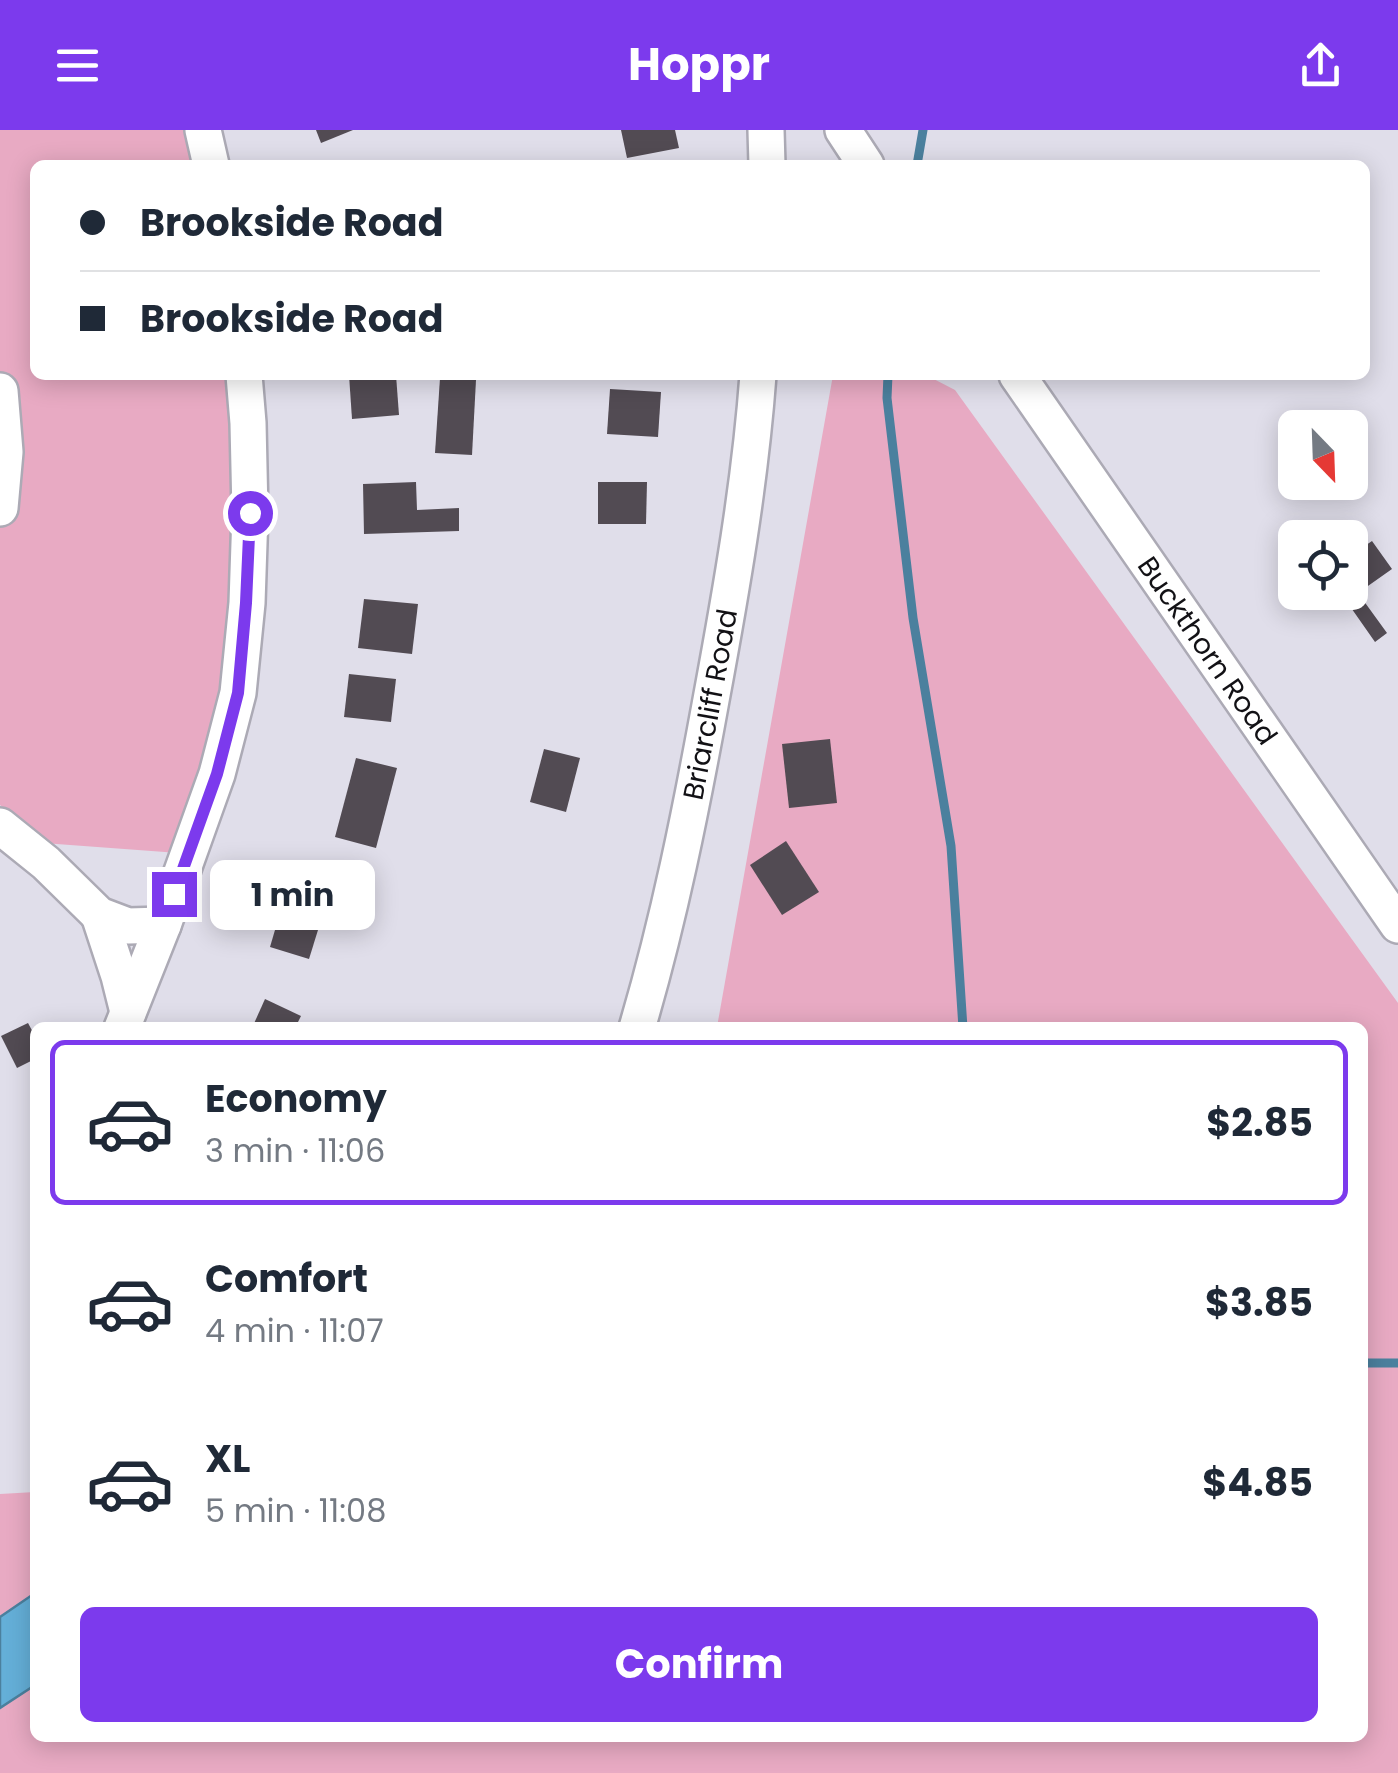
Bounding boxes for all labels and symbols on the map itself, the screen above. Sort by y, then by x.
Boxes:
north arrow [1278,410,1368,500]
route start [228,491,273,536]
street label: Buckthorn Road [1128,549,1286,753]
street label: Briarcliff Road [674,606,747,803]
callout: 1 min [209,859,374,929]
route end [152,872,197,917]

